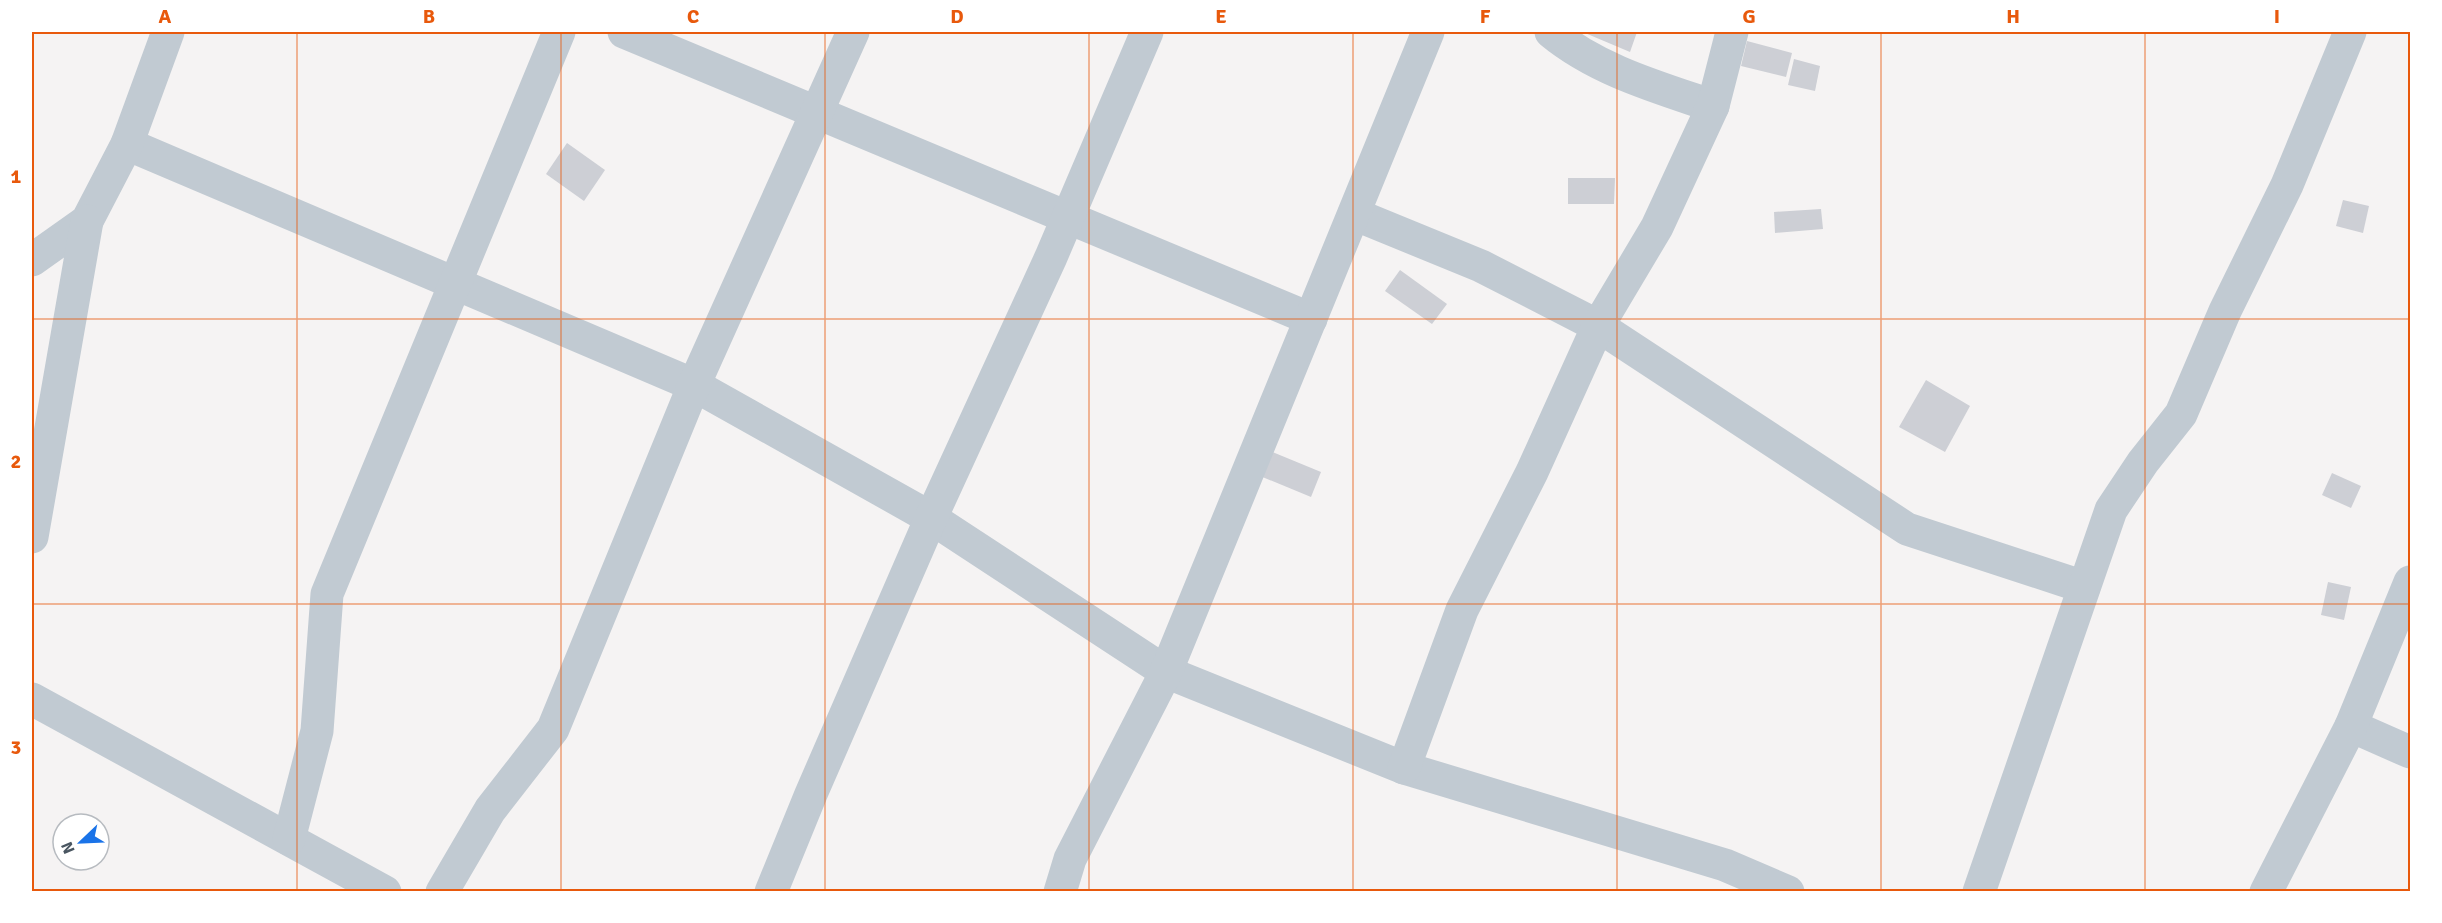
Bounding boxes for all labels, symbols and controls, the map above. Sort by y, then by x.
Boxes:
text: A [159,4,172,29]
text: B [423,4,435,29]
text: C [687,4,699,29]
text: D [950,4,964,29]
text: E [1215,4,1227,29]
text: F [1480,4,1491,29]
text: G [1742,4,1756,29]
text: H [2006,4,2020,29]
text: I [2274,4,2280,29]
text: 1 [11,164,22,189]
text: 2 [11,449,21,474]
text: 3 [11,735,21,760]
north arrow [51,812,111,872]
text: N [57,838,79,857]

